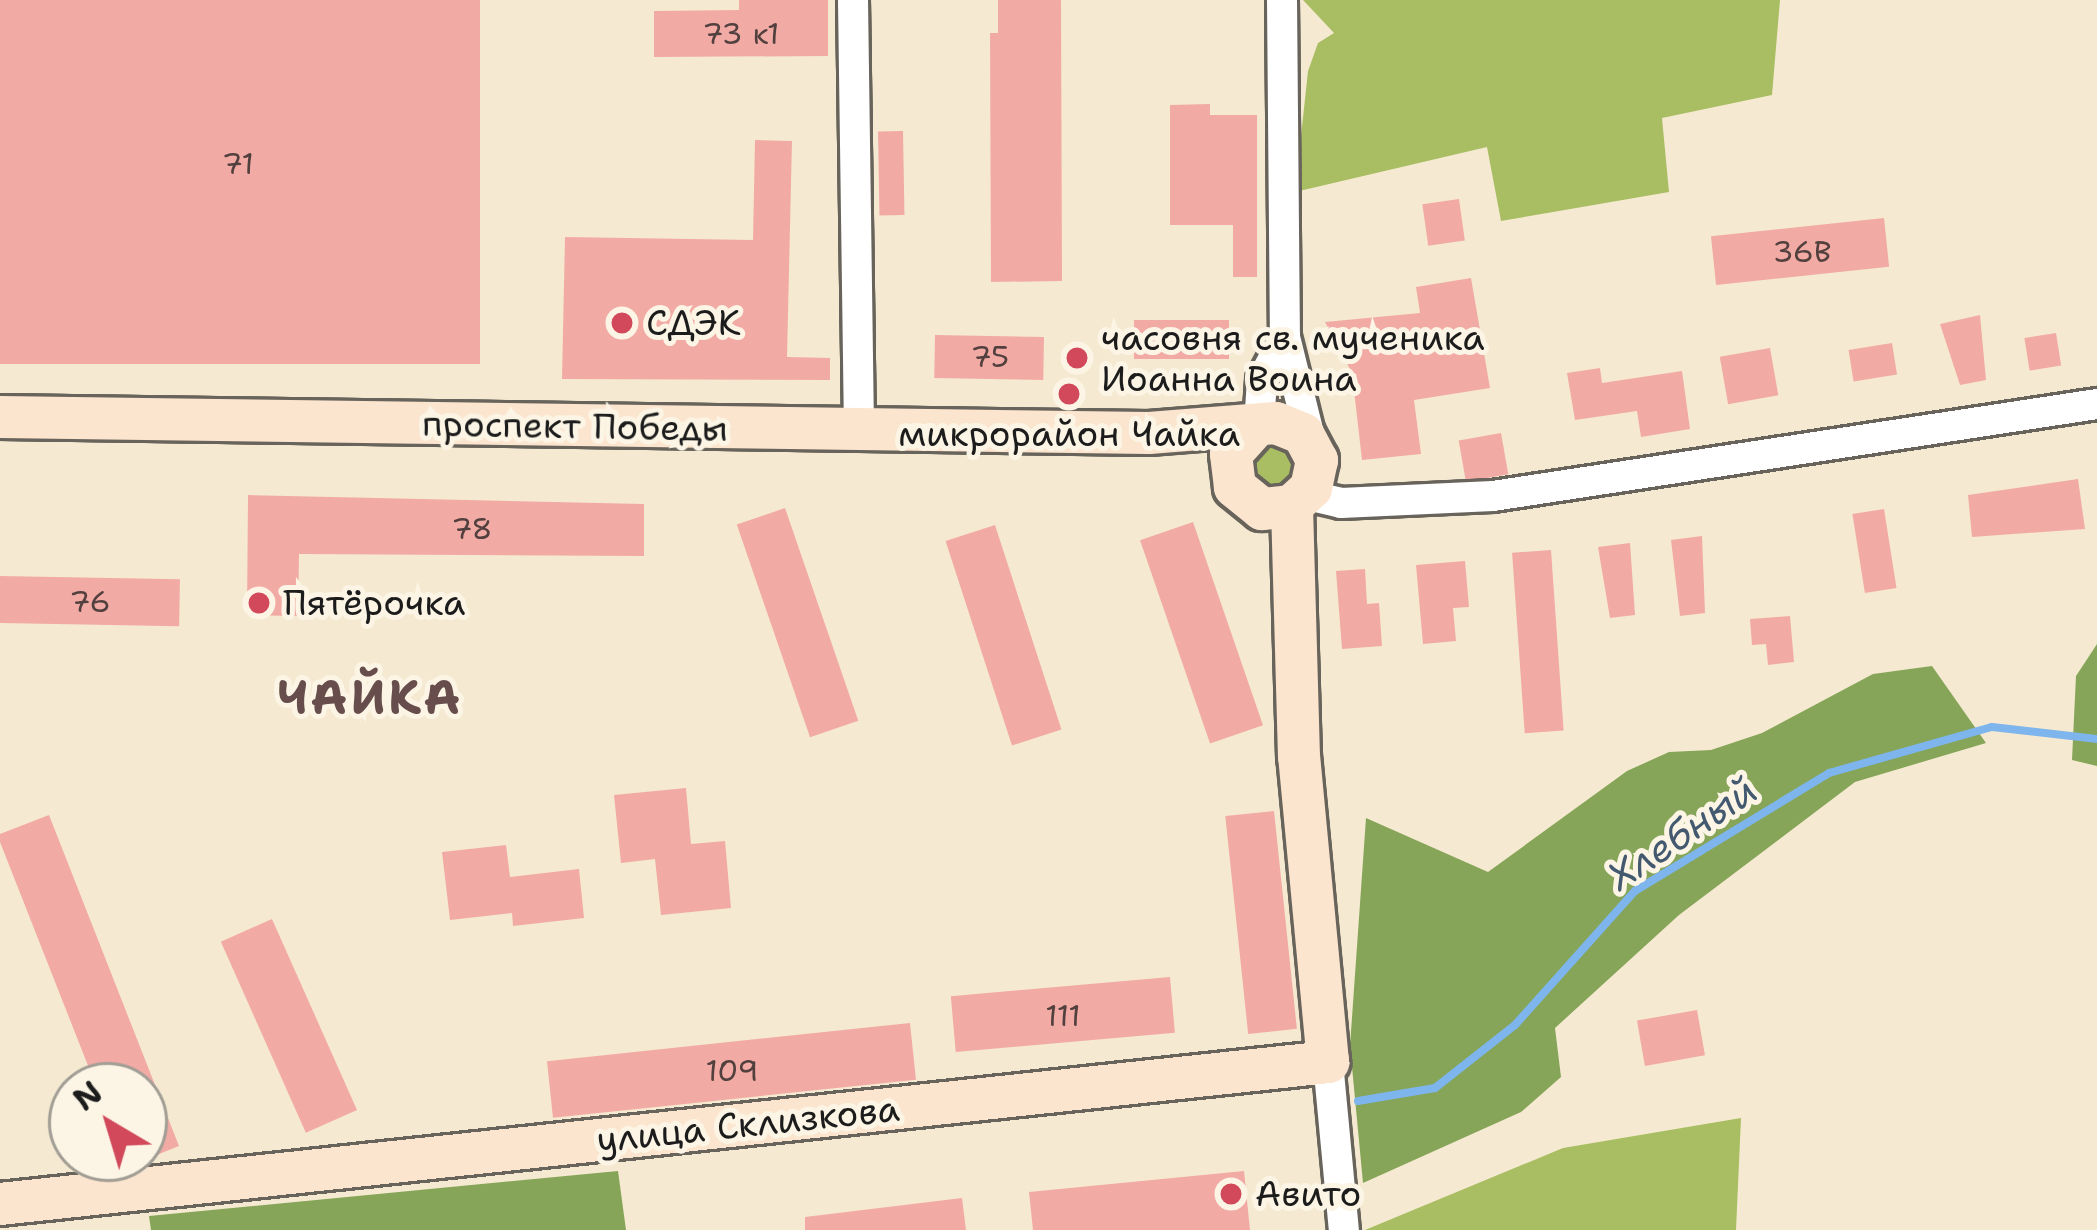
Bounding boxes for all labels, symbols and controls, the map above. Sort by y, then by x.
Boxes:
house number: 73 к1 [703,16,779,52]
house number: 71 [222,146,254,182]
house number: 36В [1773,234,1831,270]
place label: СДЭК [646,301,741,345]
marker: СДЭК [609,310,635,336]
place label: часовня св. мученика Иоанна Воина [1101,315,1485,400]
house number: 75 [971,339,1009,375]
marker: часовня св. мученика Иоанна Воина [1064,345,1090,371]
marker: микрорайон Чайка [1056,381,1082,407]
street label: проспект Победы [422,402,728,450]
place label: микрорайон Чайка [898,412,1240,456]
house number: 78 [452,511,492,547]
place label: Пятёрочка [283,581,465,625]
house number: 76 [70,584,110,620]
marker: Пятёрочка [246,590,272,616]
district label: ЧАЙКА [277,669,463,727]
water label: Хлебный [1599,766,1765,900]
house number: 111 [1045,998,1081,1034]
house number: 109 [706,1053,758,1089]
north arrow [48,1062,168,1182]
text: N [63,1070,112,1121]
street label: улица Склизкова [594,1087,902,1161]
place label: Авито [1255,1172,1361,1216]
marker: Авито [1218,1181,1244,1207]

